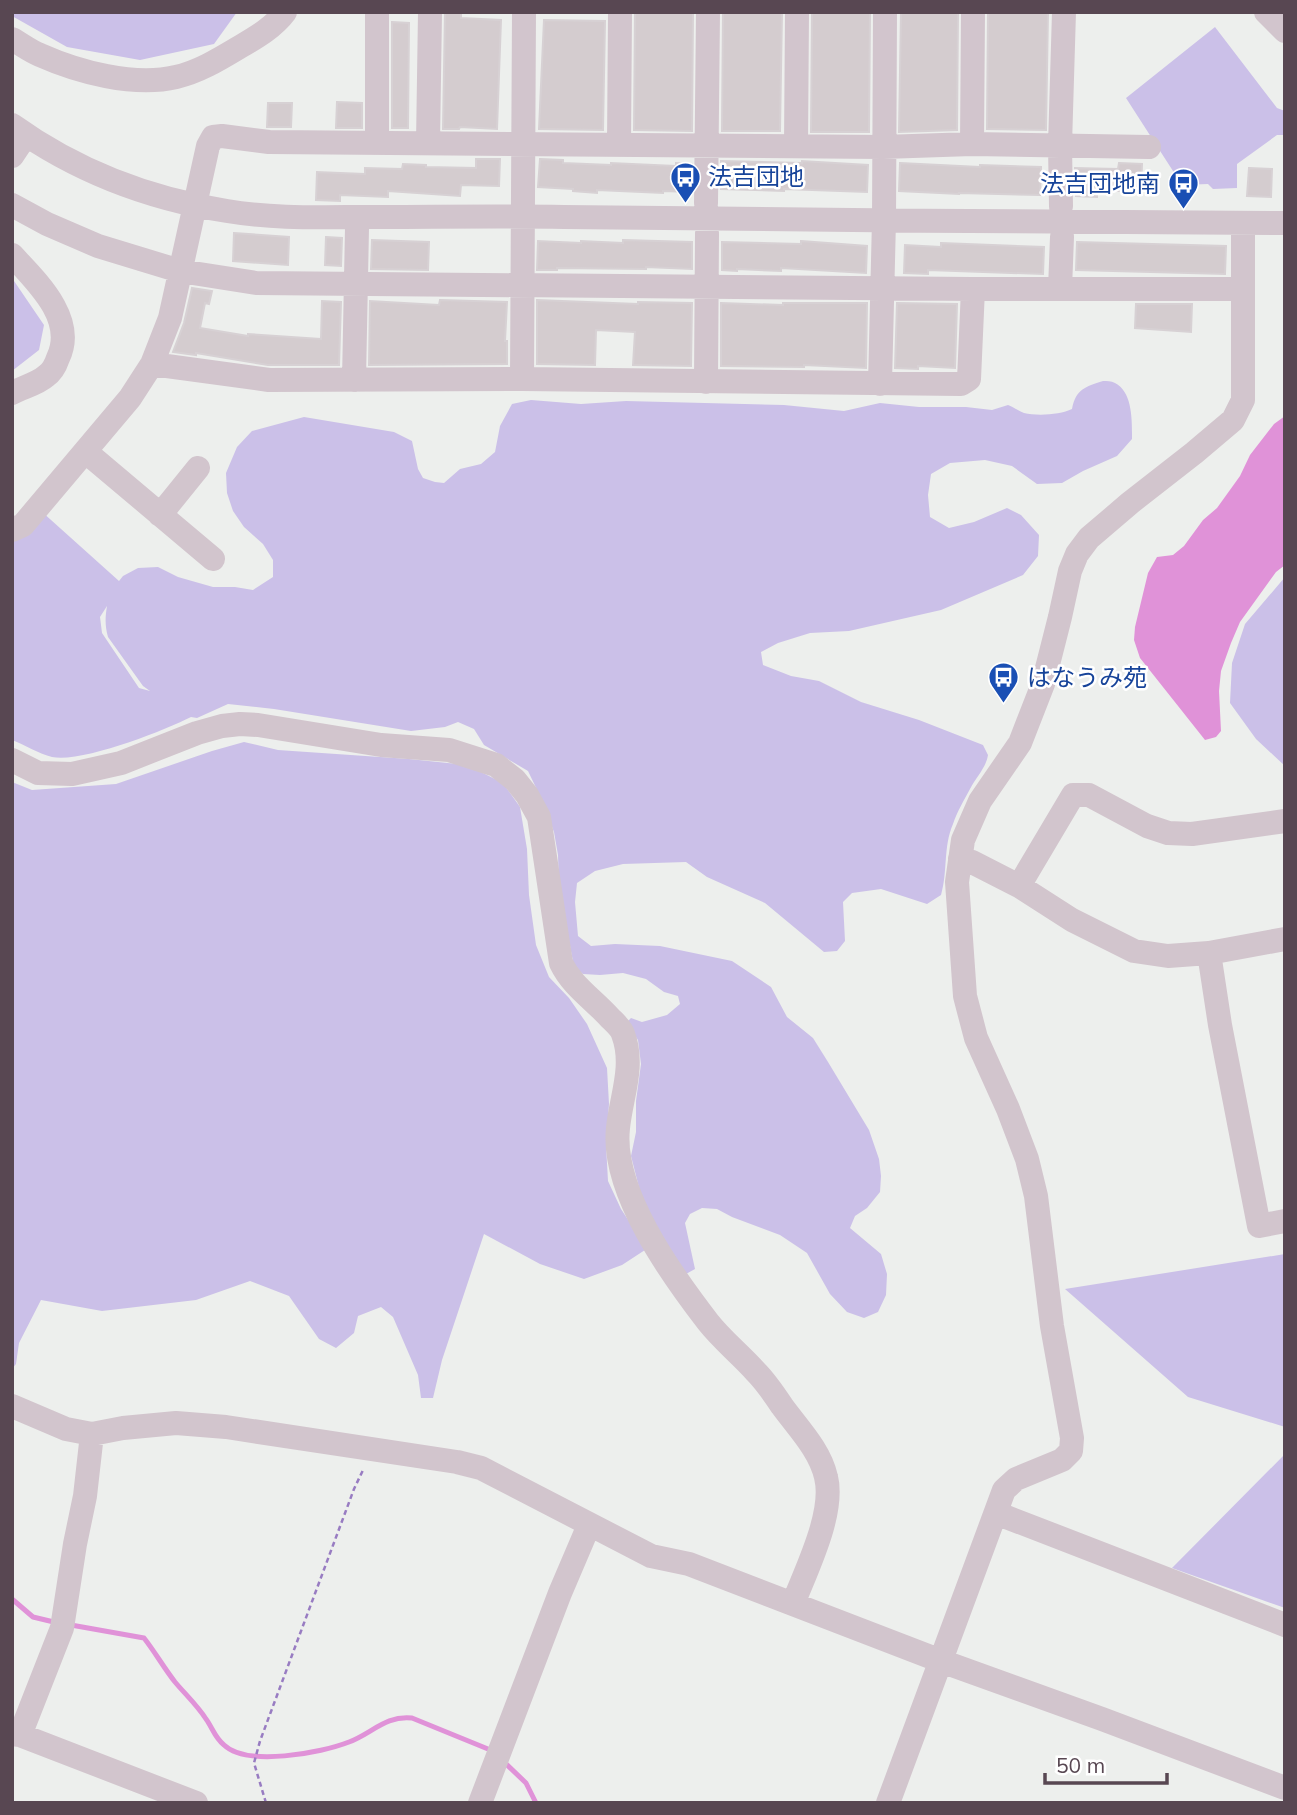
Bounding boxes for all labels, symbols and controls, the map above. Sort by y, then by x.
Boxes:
bus stop icon: 法吉団地 [668,160,702,204]
place label: 法吉団地 [708,161,804,191]
bus stop icon: 法吉団地南 [1166,167,1200,211]
place label: 法吉団地南 [1040,168,1160,198]
bus stop icon: はなうみ苑 [987,661,1021,705]
place label: はなうみ苑 [1027,662,1147,692]
scale bar [1045,1742,1168,1786]
text: 50 m [1056,1752,1105,1778]

